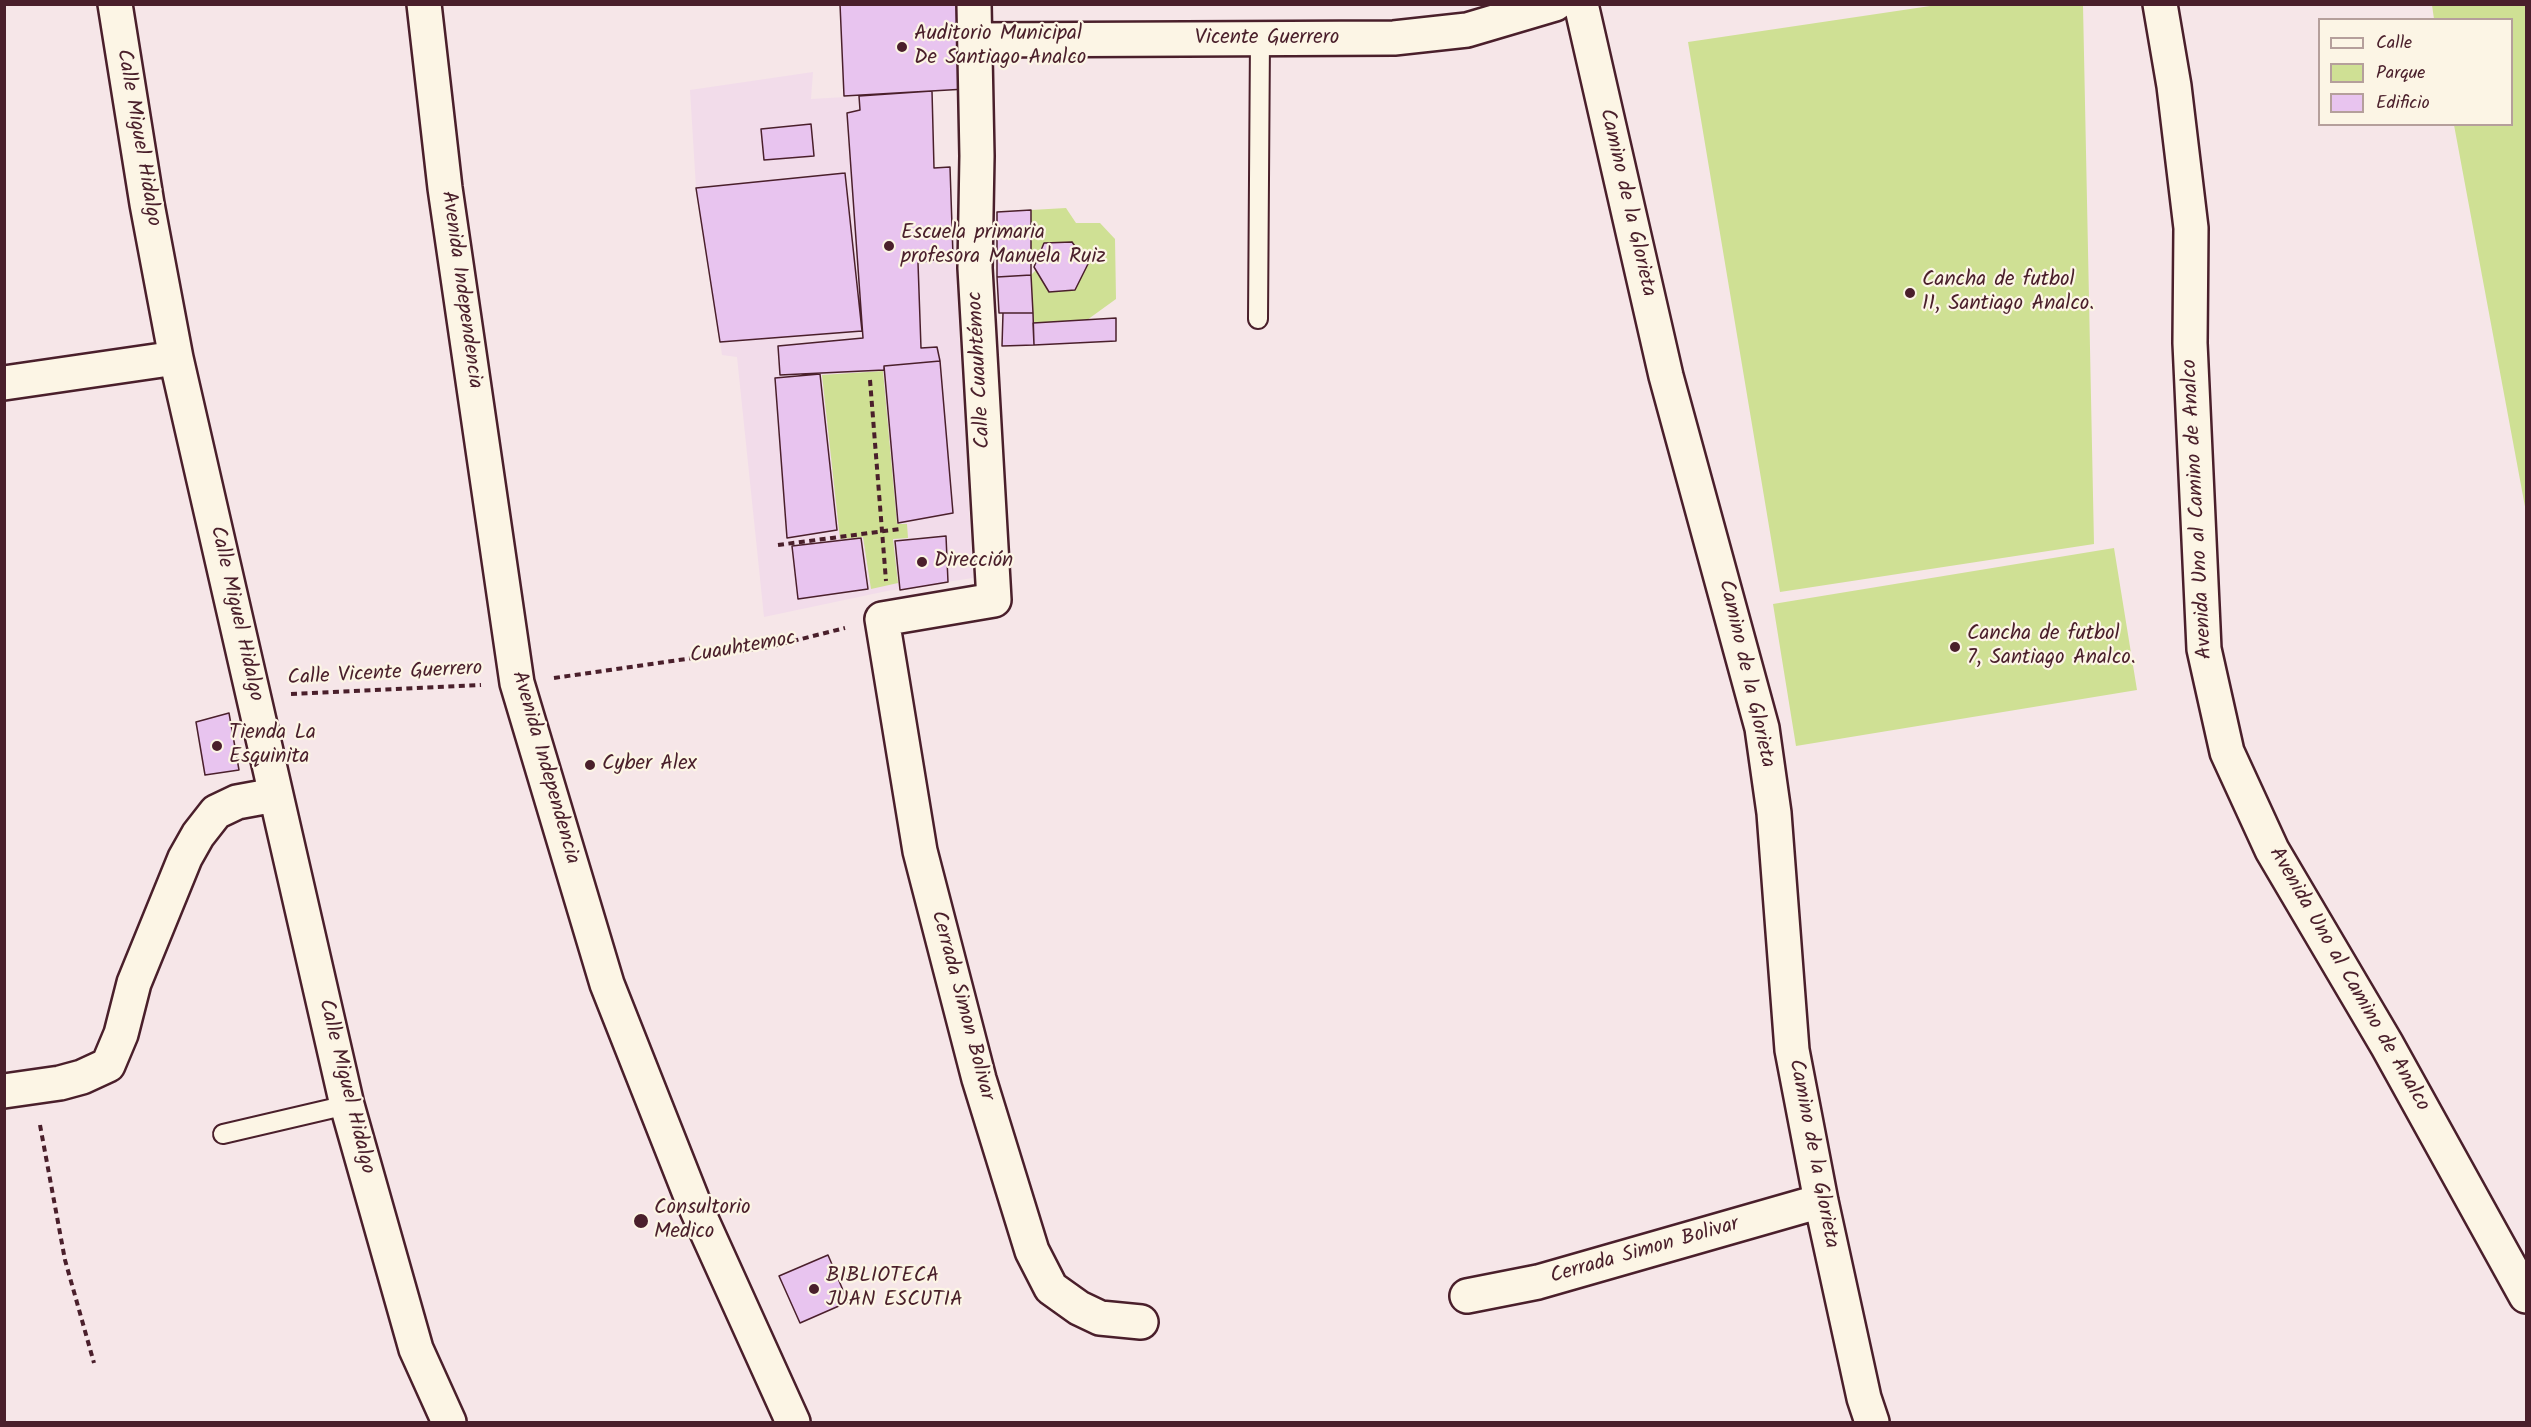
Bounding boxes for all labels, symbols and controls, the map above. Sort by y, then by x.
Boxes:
legend [2318,18,2513,126]
place label: Auditorio Municipal De Santiago Analco [914,22,1086,72]
street label: Vicente Guerrero [1195,26,1339,52]
text: Calle [2376,29,2412,58]
marker: Auditorio Municipal De Santiago Analco [895,40,909,54]
street label: Calle Miguel Hidalgo [109,48,165,228]
text: Parque [2376,59,2425,88]
text: Edificio [2376,89,2430,118]
street label: Camino de la Glorieta [1592,107,1660,299]
street label: Avenida Independencia [434,189,486,391]
place label: Escuela primaria profesora Manuela Ruiz [901,221,1106,271]
marker: Escuela primaria profesora Manuela Ruiz [882,239,896,253]
place label: Cancha de futbol 11, Santiago Analco. [1922,268,2094,318]
marker: Cancha de futbol 11, Santiago Analco. [1903,286,1917,300]
street label: Calle Cuauhtémoc [964,291,998,449]
street label: Avenida Uno al Camino de Analco [2179,358,2219,660]
street label: Calle Miguel Hidalgo [203,524,267,704]
place label: Dirección [934,549,1013,575]
marker: Dirección [915,555,929,569]
street label: Camino de la Glorieta [1711,578,1779,770]
place label: Cancha de futbol 7, Santiago Analco. [1967,622,2136,672]
street label: Cuauhtemoc [688,627,798,671]
marker: Cancha de futbol 7, Santiago Analco. [1948,640,1962,654]
street label: Calle Vicente Guerrero [287,657,483,693]
street label: Avenida Independencia [504,669,584,867]
place label: Tienda La Esquinita [229,721,316,771]
marker: Tienda La Esquinita [210,739,224,753]
place label: Cyber Alex [602,752,697,778]
marker: Cyber Alex [583,758,597,772]
street label: Avenida Uno al Camino de Analco [2262,844,2434,1116]
street label: Cerrada Simon Bolivar [924,908,998,1104]
street label: Calle Miguel Hidalgo [311,997,379,1177]
street label: Camino de la Glorieta [1781,1057,1843,1251]
place label: Consultorio Medico [654,1196,751,1246]
marker: Consultorio Medico [632,1212,650,1230]
street label: Cerrada Simon Bolivar [1548,1213,1742,1291]
place label: BIBLIOTECA JUAN ESCUTIA [826,1264,963,1314]
marker: BIBLIOTECA JUAN ESCUTIA [807,1282,821,1296]

